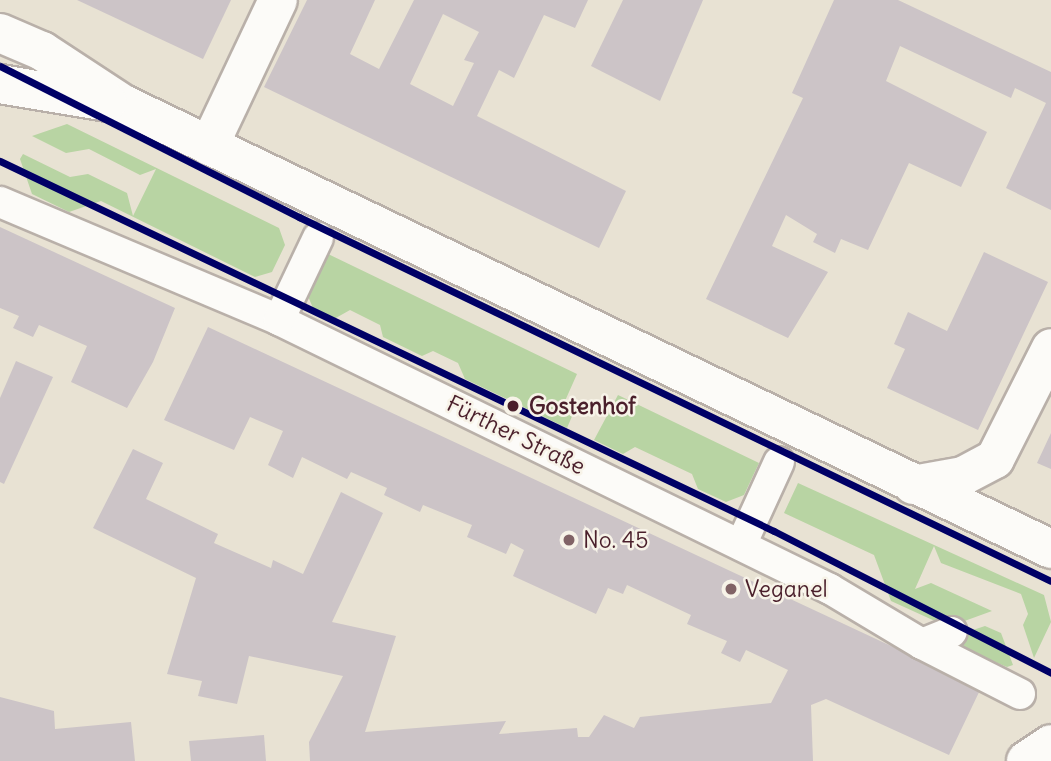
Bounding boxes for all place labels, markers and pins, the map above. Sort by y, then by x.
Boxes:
place label: Gostenhof [529,392,636,420]
marker: Gostenhof [503,396,523,416]
place label: No. 45 [583,526,648,554]
marker: No. 45 [561,532,577,548]
place label: Veganel [745,575,828,603]
marker: Veganel [723,581,739,597]

